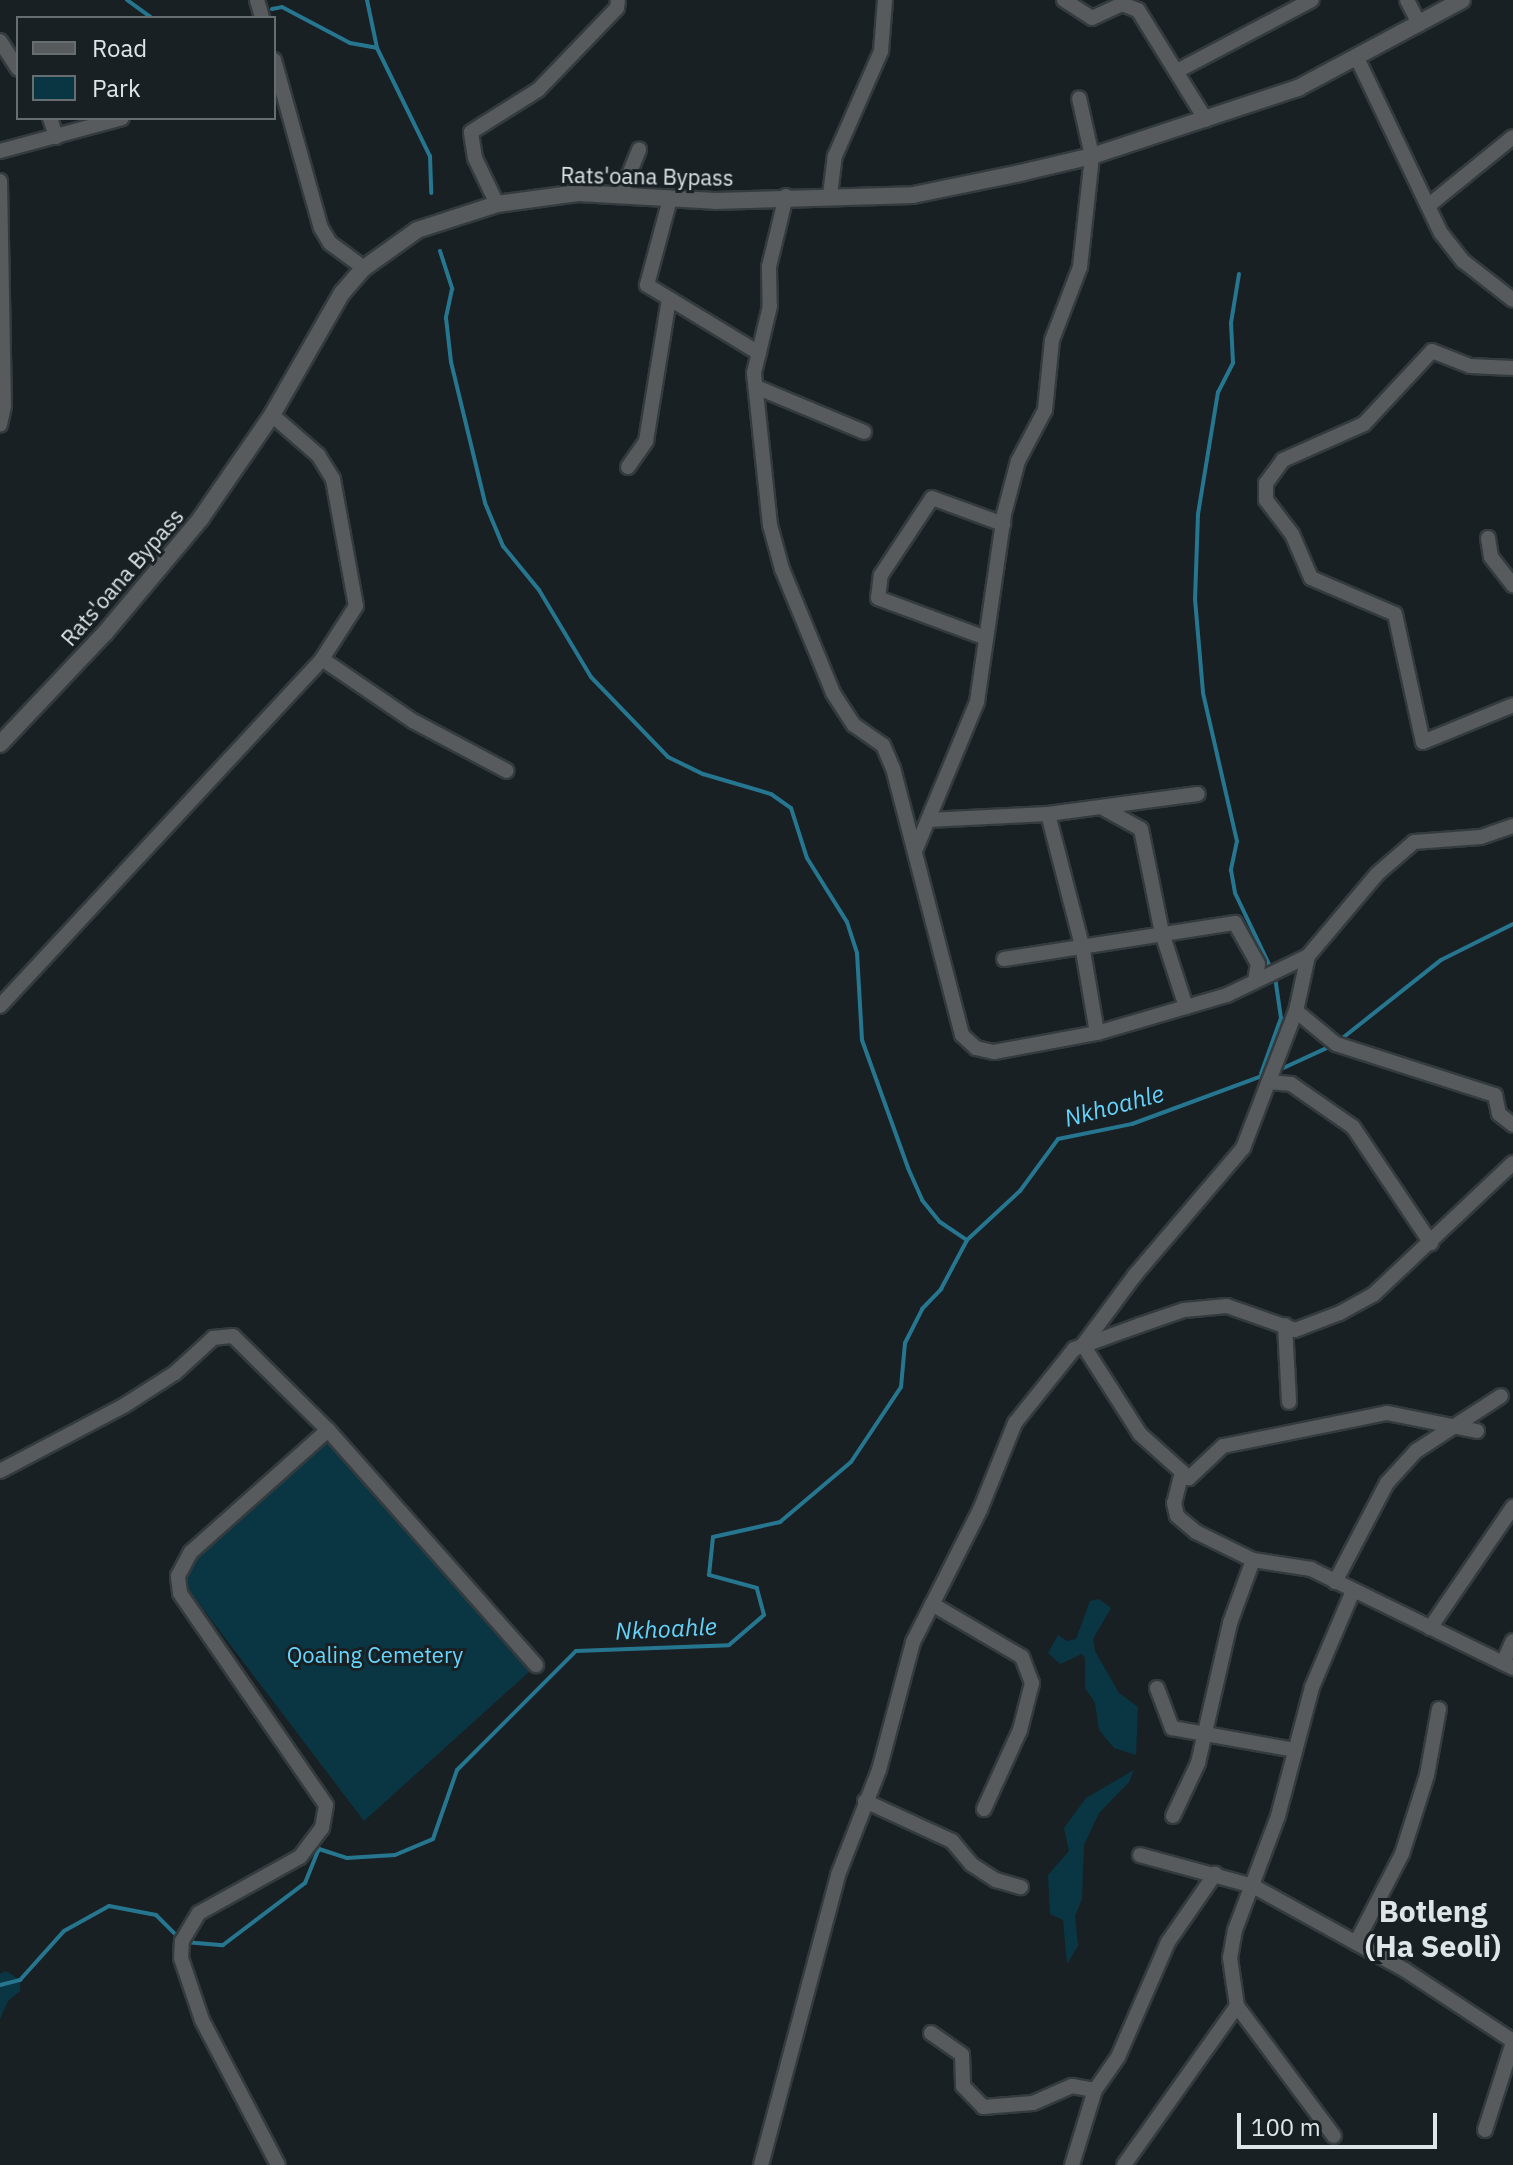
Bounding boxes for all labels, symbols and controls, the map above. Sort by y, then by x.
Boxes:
legend [16,16,276,120]
text: Road [92,32,147,64]
text: Park [92,72,141,104]
street label: Rats'oana Bypass [560,161,734,191]
street label: Rats'oana Bypass [55,503,189,651]
water label: Nkhoahle [1061,1079,1167,1133]
water label: Nkhoahle [614,1612,718,1646]
park label: Qoaling Cemetery [287,1642,463,1668]
district label: Botleng (Ha Seoli) [1365,1893,1501,1964]
scale bar [1241,2097,1441,2147]
text: 100 m [1251,2111,1321,2143]

